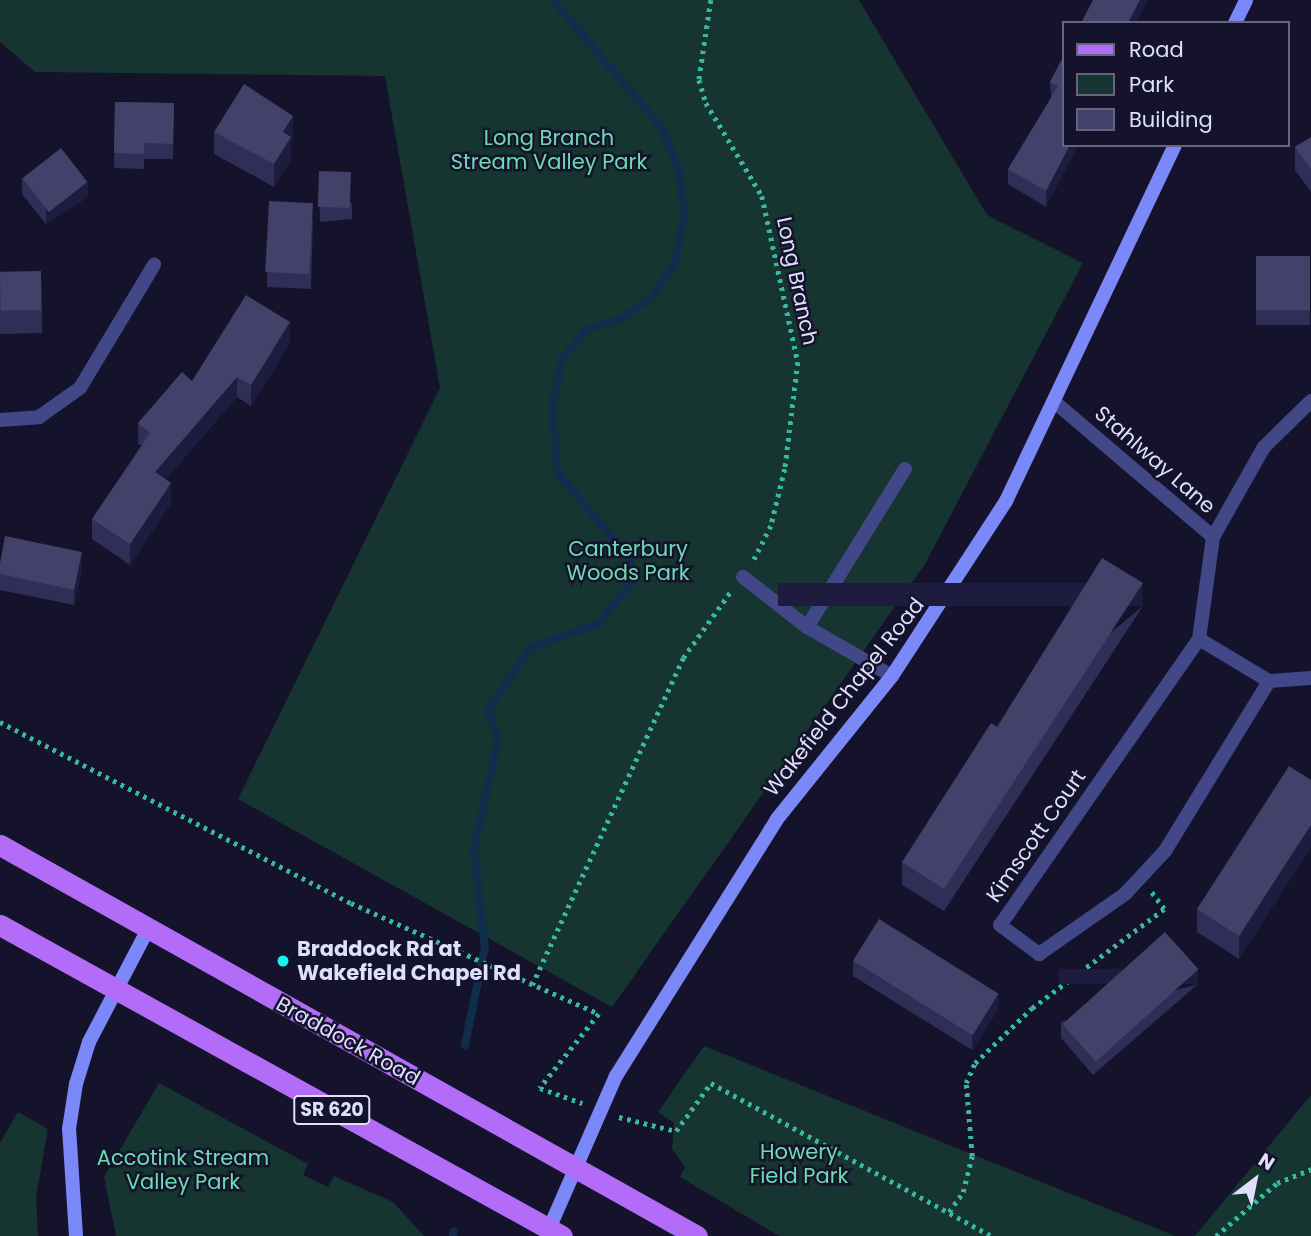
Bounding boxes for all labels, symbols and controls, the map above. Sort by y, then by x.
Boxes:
legend [1062,21,1290,147]
text: Road [1129,35,1184,64]
text: Park [1129,70,1174,99]
text: Building [1129,105,1213,134]
park label: Long Branch Stream Valley Park [451,125,647,175]
street label: Long Branch [771,215,823,347]
street label: Stahlway Lane [1090,401,1220,519]
park label: Canterbury Woods Park [566,536,690,586]
street label: Wakefield Chapel Road [759,593,929,801]
street label: Kimscott Court [981,765,1091,907]
place label: Braddock Rd at Wakefield Chapel Rd [297,936,521,986]
marker: Braddock Rd at Wakefield Chapel Rd [275,953,291,969]
street label: Braddock Road [272,991,424,1091]
road number: SR 620 [292,1094,372,1126]
park label: Howery Field Park [750,1139,848,1189]
park label: Accotink Stream Valley Park [97,1145,269,1195]
north arrow [1220,1145,1290,1215]
text: N [1253,1147,1280,1177]

